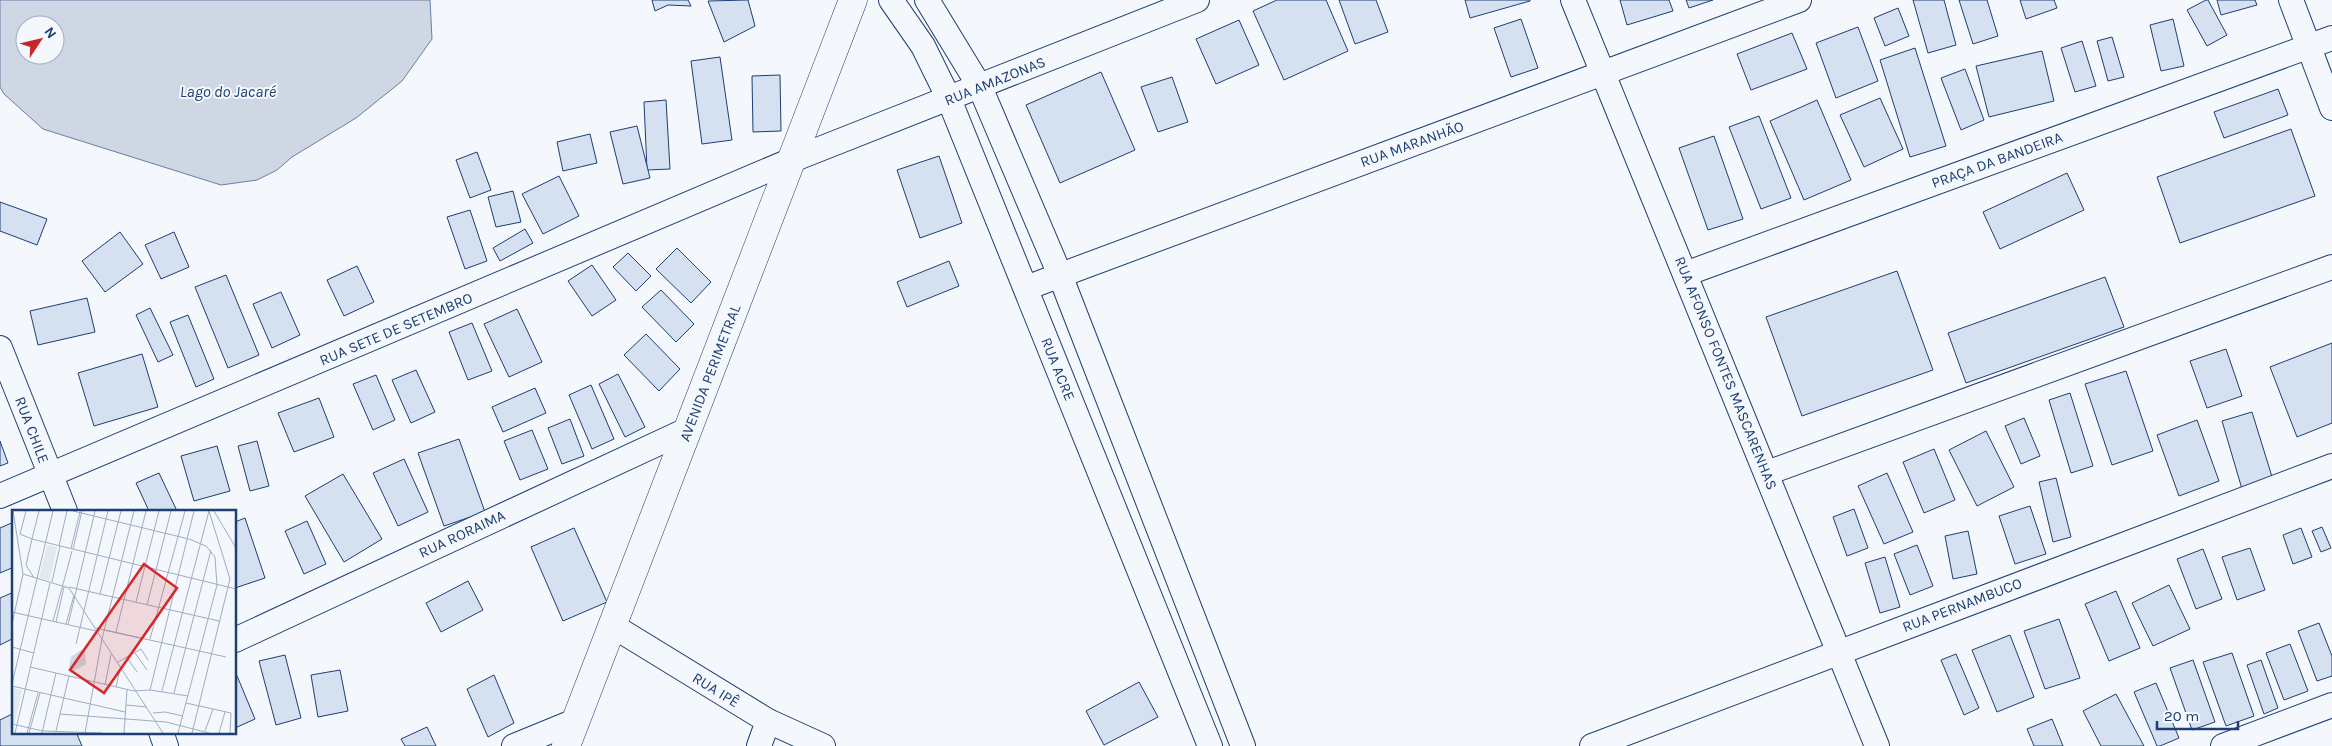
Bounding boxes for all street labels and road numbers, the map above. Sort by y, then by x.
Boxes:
street label: RUA AMAZONAS [942,52,1048,110]
street label: RUA MARANHÃO [1358,117,1466,171]
street label: PRAÇA DA BANDEIRA [1929,128,2065,192]
street label: RUA AFONSO FONTES MASCARENHAS [1671,254,1781,492]
street label: RUA SETE DE SETEMBRO [317,289,475,369]
street label: AVENIDA PERIMETRAL [676,302,744,444]
street label: RUA ACRE [1037,335,1079,403]
street label: RUA CHILE [11,394,53,466]
street label: RUA RORAIMA [416,506,508,562]
street label: RUA PERNAMBUCO [1900,574,2024,636]
street label: RUA IPÊ [689,669,743,711]

